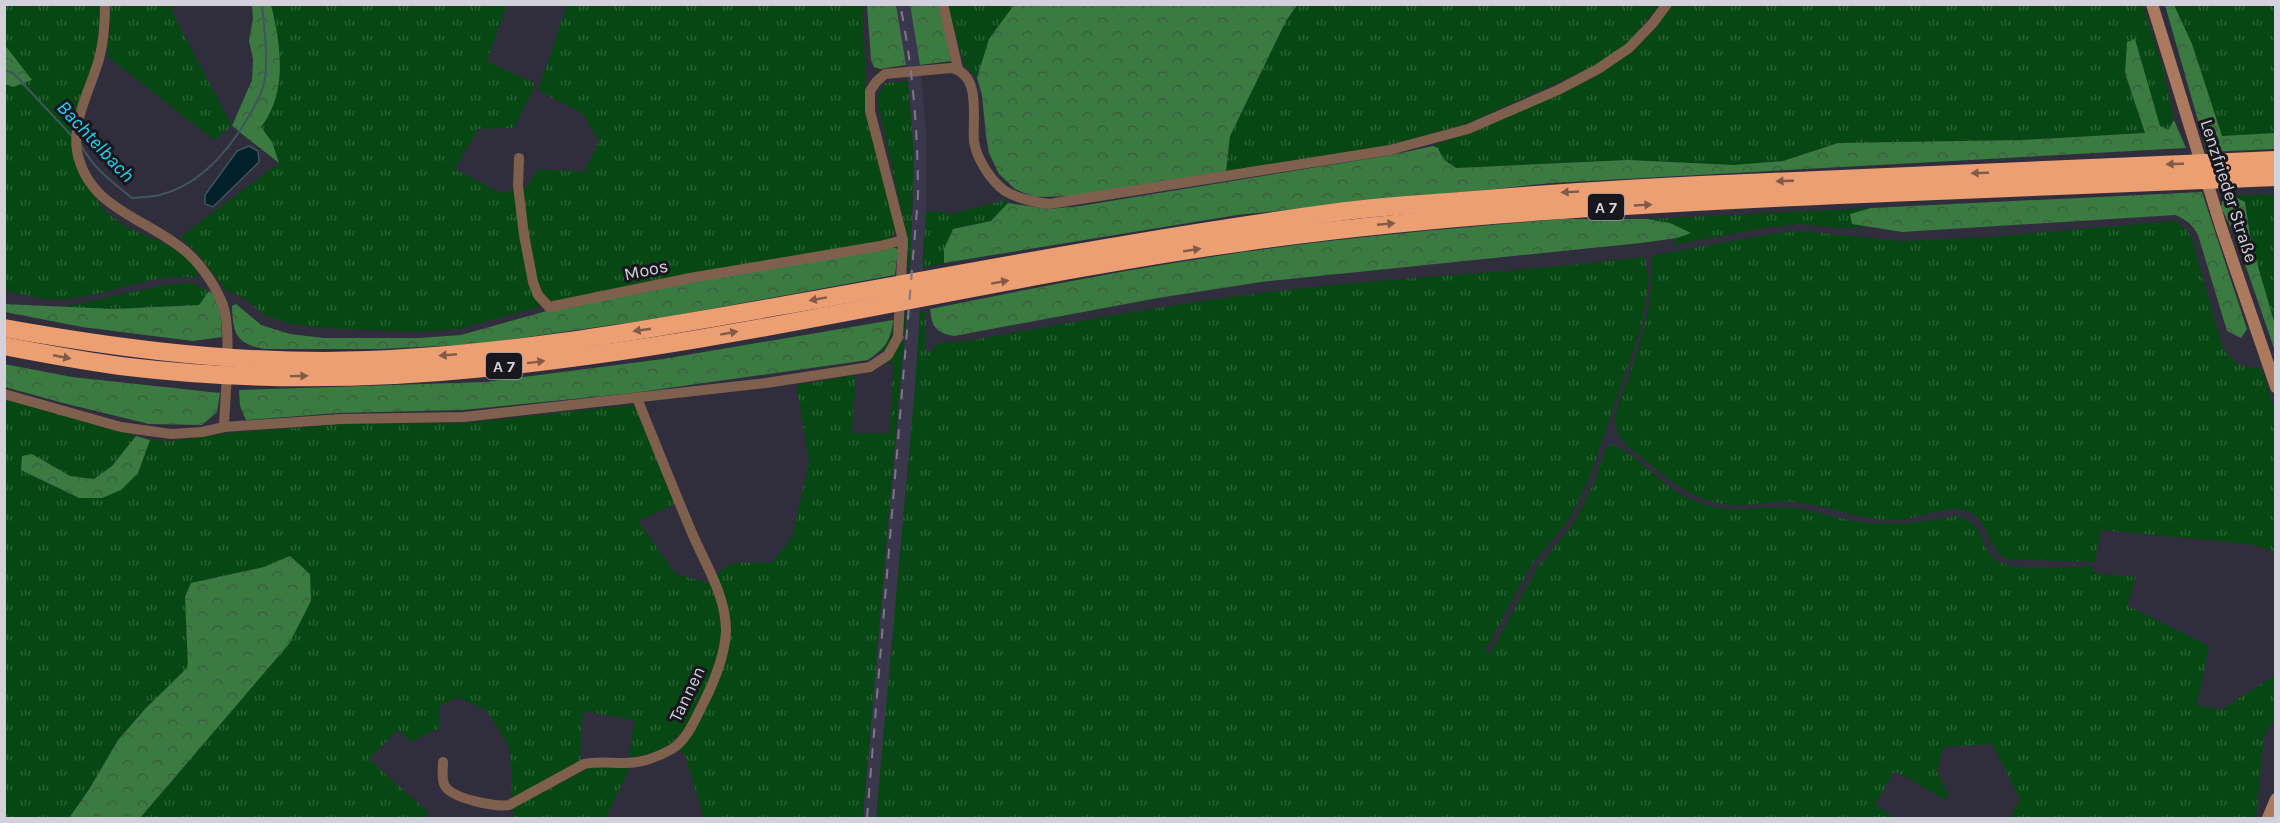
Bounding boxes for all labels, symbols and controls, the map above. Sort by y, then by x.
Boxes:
water label: Bachtelbach [52,96,139,187]
street label: Lenzfrieder Straße [2195,117,2263,265]
one-way arrow [2166,160,2185,169]
one-way arrow [1971,168,1990,177]
one-way arrow [1776,177,1795,186]
one-way arrow [1560,188,1579,197]
road number: A 7 [1588,194,1624,220]
one-way arrow [1633,200,1652,209]
one-way arrow [1376,220,1395,229]
one-way arrow [1183,245,1202,254]
street label: Moos [622,255,670,285]
one-way arrow [991,277,1010,286]
one-way arrow [808,295,827,304]
one-way arrow [632,326,651,335]
one-way arrow [719,328,738,337]
one-way arrow [439,350,458,360]
one-way arrow [53,353,72,362]
road number: A 7 [486,353,522,379]
one-way arrow [526,357,545,367]
one-way arrow [290,372,309,381]
street label: Tannen [664,663,710,725]

